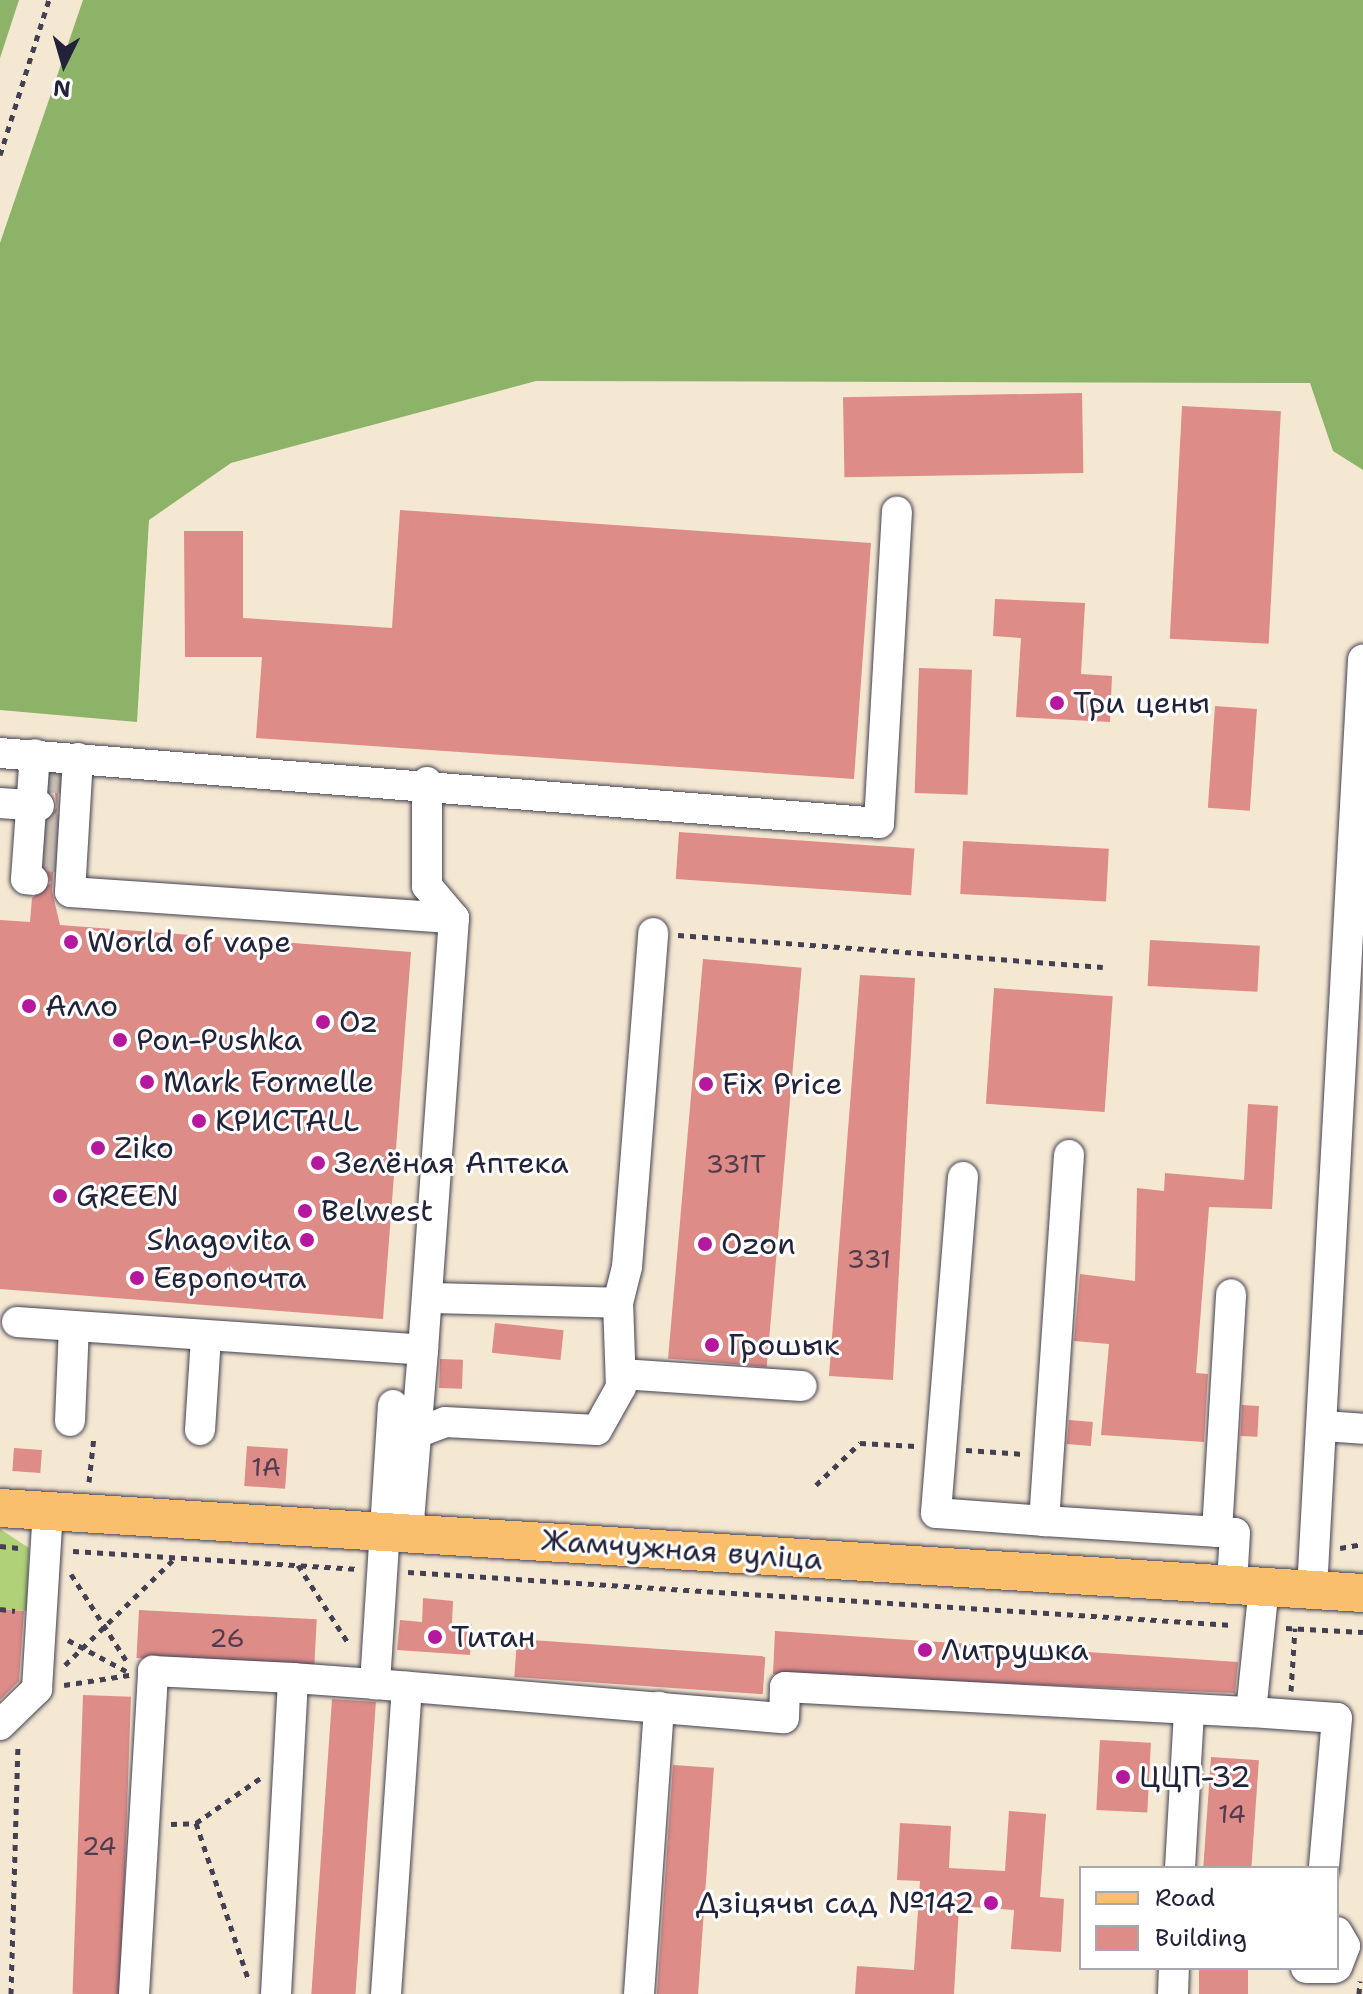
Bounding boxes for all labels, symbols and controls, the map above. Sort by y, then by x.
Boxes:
north arrow [24,24,104,104]
text: N [52,73,72,104]
place label: Три цены [1073,685,1210,721]
marker: Три цены [1048,694,1066,712]
place label: World of vape [87,924,291,960]
marker: World of vape [62,933,80,951]
place label: Алло [45,988,118,1024]
marker: Алло [20,997,38,1015]
place label: Oz [339,1004,378,1040]
marker: Oz [314,1013,332,1031]
place label: Pon-Pushka [136,1022,302,1058]
marker: Pon-Pushka [111,1031,129,1049]
place label: Mark Formelle [163,1064,374,1100]
place label: Fix Price [722,1066,843,1102]
marker: Mark Formelle [138,1073,156,1091]
marker: Fix Price [697,1075,715,1093]
place label: КРИСТАLL [215,1103,359,1139]
marker: КРИСТАLL [190,1112,208,1130]
place label: Ziko [114,1130,174,1166]
marker: Ziko [89,1139,107,1157]
place label: Зелёная Аптека [334,1145,569,1181]
house number: 331Т [706,1148,766,1180]
marker: Зелёная Аптека [309,1154,327,1172]
place label: GREEN [76,1178,179,1214]
marker: GREEN [51,1187,69,1205]
place label: Belwest [321,1193,433,1229]
marker: Belwest [296,1202,314,1220]
place label: Shagovita [147,1222,291,1258]
place label: Ozon [721,1226,796,1262]
marker: Shagovita [298,1231,316,1249]
marker: Ozon [696,1235,714,1253]
house number: 331 [847,1243,891,1275]
place label: Европочта [153,1260,306,1296]
marker: Европочта [128,1269,146,1287]
place label: Грошык [728,1327,840,1363]
marker: Грошык [703,1336,721,1354]
house number: 1А [251,1451,281,1483]
street label: Жамчужная вуліца [540,1522,824,1578]
place label: Титан [451,1619,535,1655]
house number: 26 [209,1622,245,1654]
marker: Титан [426,1628,444,1646]
place label: Литрушка [941,1632,1089,1668]
marker: Литрушка [916,1641,934,1659]
place label: ЦЦП-32 [1139,1759,1251,1795]
marker: ЦЦП-32 [1114,1768,1132,1786]
house number: 14 [1218,1798,1246,1830]
house number: 24 [82,1830,116,1862]
legend [1079,1866,1339,1970]
text: Road [1155,1882,1215,1914]
place label: Дзіцячы сад №142 [696,1885,975,1921]
marker: Дзіцячы сад №142 [982,1894,1000,1912]
text: Building [1155,1922,1247,1954]

